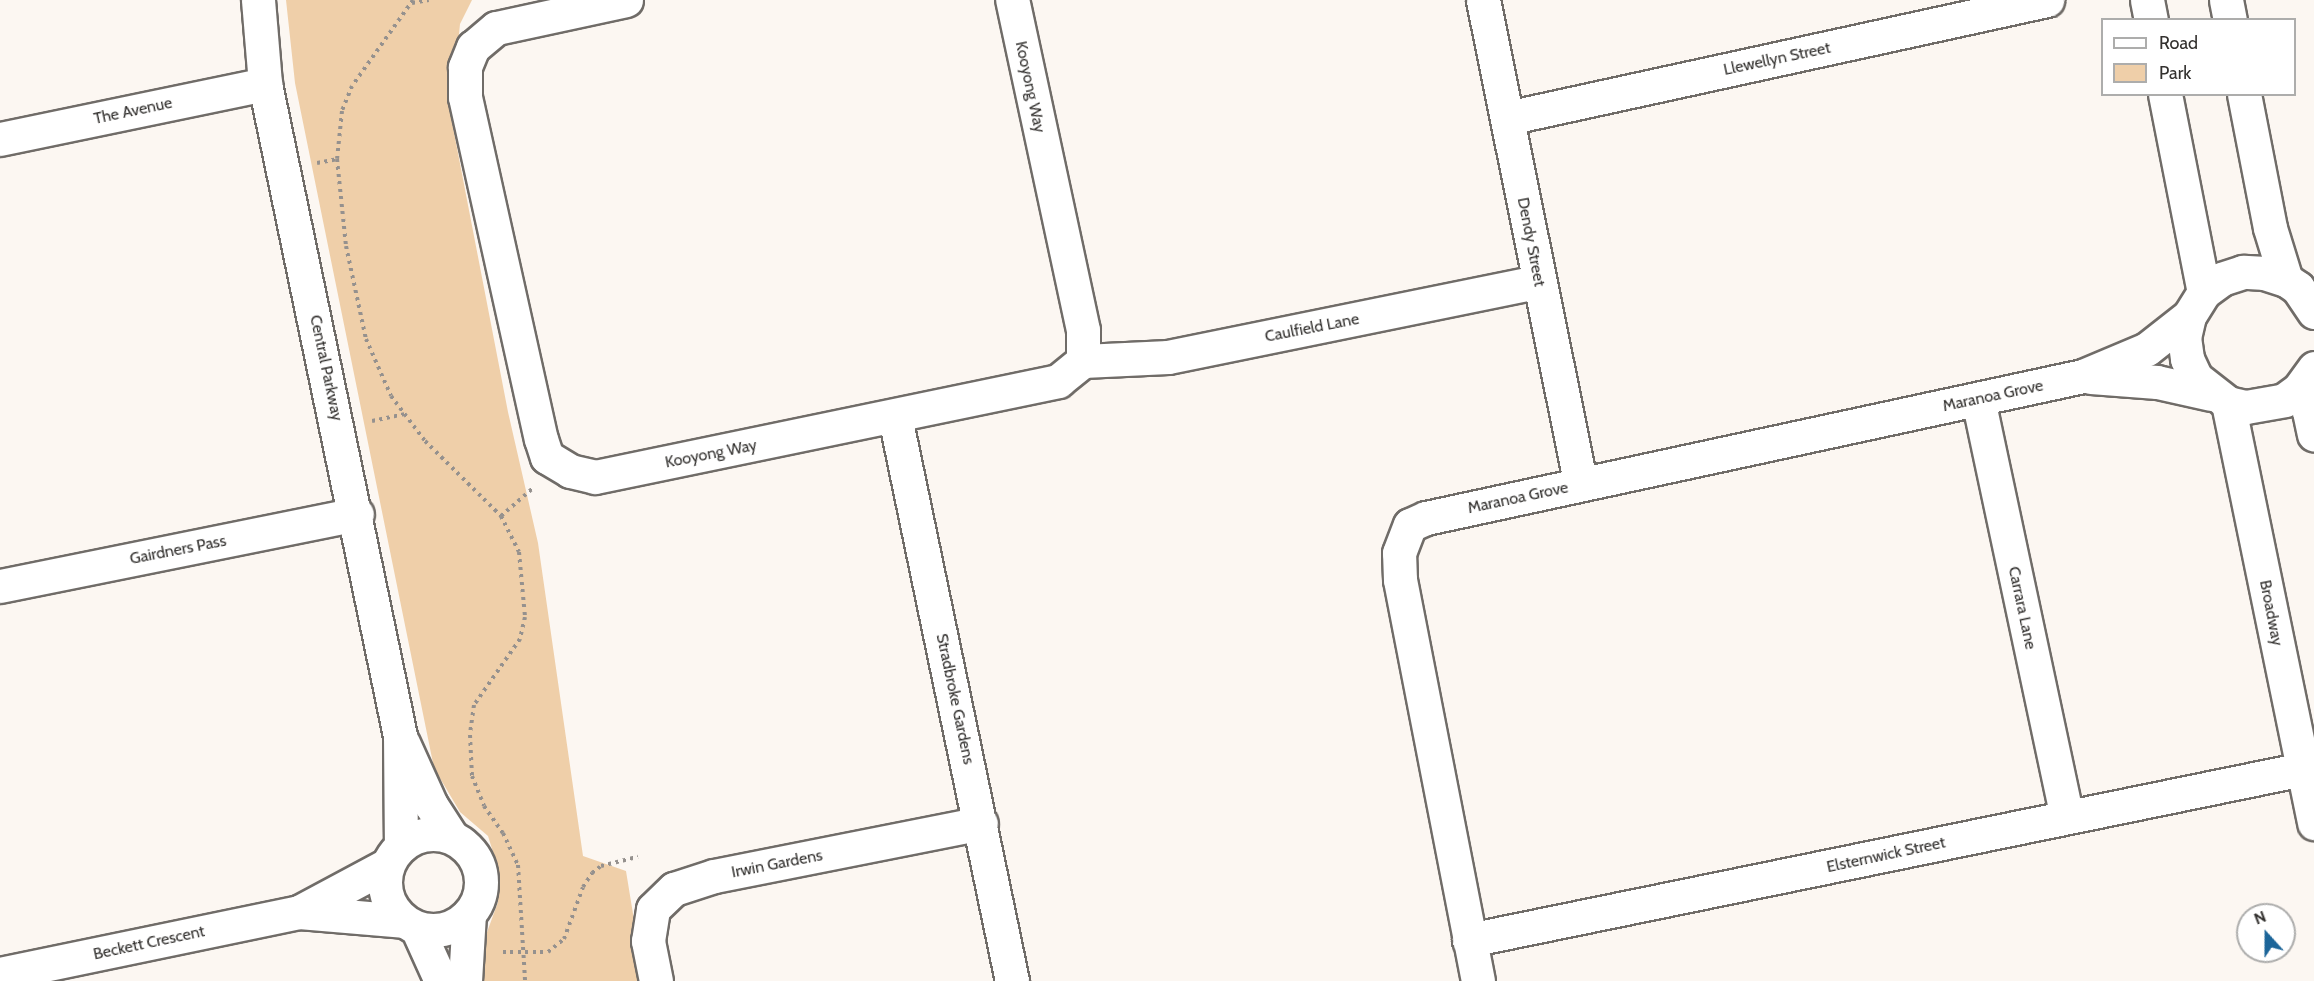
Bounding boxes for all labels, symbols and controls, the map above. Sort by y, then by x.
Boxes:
legend [2101,18,2296,96]
text: Road [2159,32,2198,54]
street label: Llewellyn Street [1722,38,1832,80]
street label: Kooyong Way [1011,39,1049,135]
text: Park [2159,62,2191,84]
street label: The Avenue [92,93,174,129]
street label: Dendy Street [1513,196,1549,288]
street label: Caulfield Lane [1263,309,1361,347]
street label: Central Parkway [305,313,347,423]
street label: Maranoa Grove [1941,376,2045,416]
street label: Kooyong Way [663,436,759,472]
street label: Maranoa Grove [1466,478,1570,518]
street label: Gairdners Pass [128,531,228,569]
street label: Carrara Lane [2004,565,2040,651]
street label: Broadway [2255,578,2287,648]
street label: Stradbroke Gardens [932,632,978,766]
street label: Elsternwick Street [1825,833,1947,877]
street label: Irwin Gardens [730,846,824,882]
north arrow [2236,903,2296,963]
text: N [2251,907,2269,928]
street label: Beckett Crescent [92,922,206,964]

